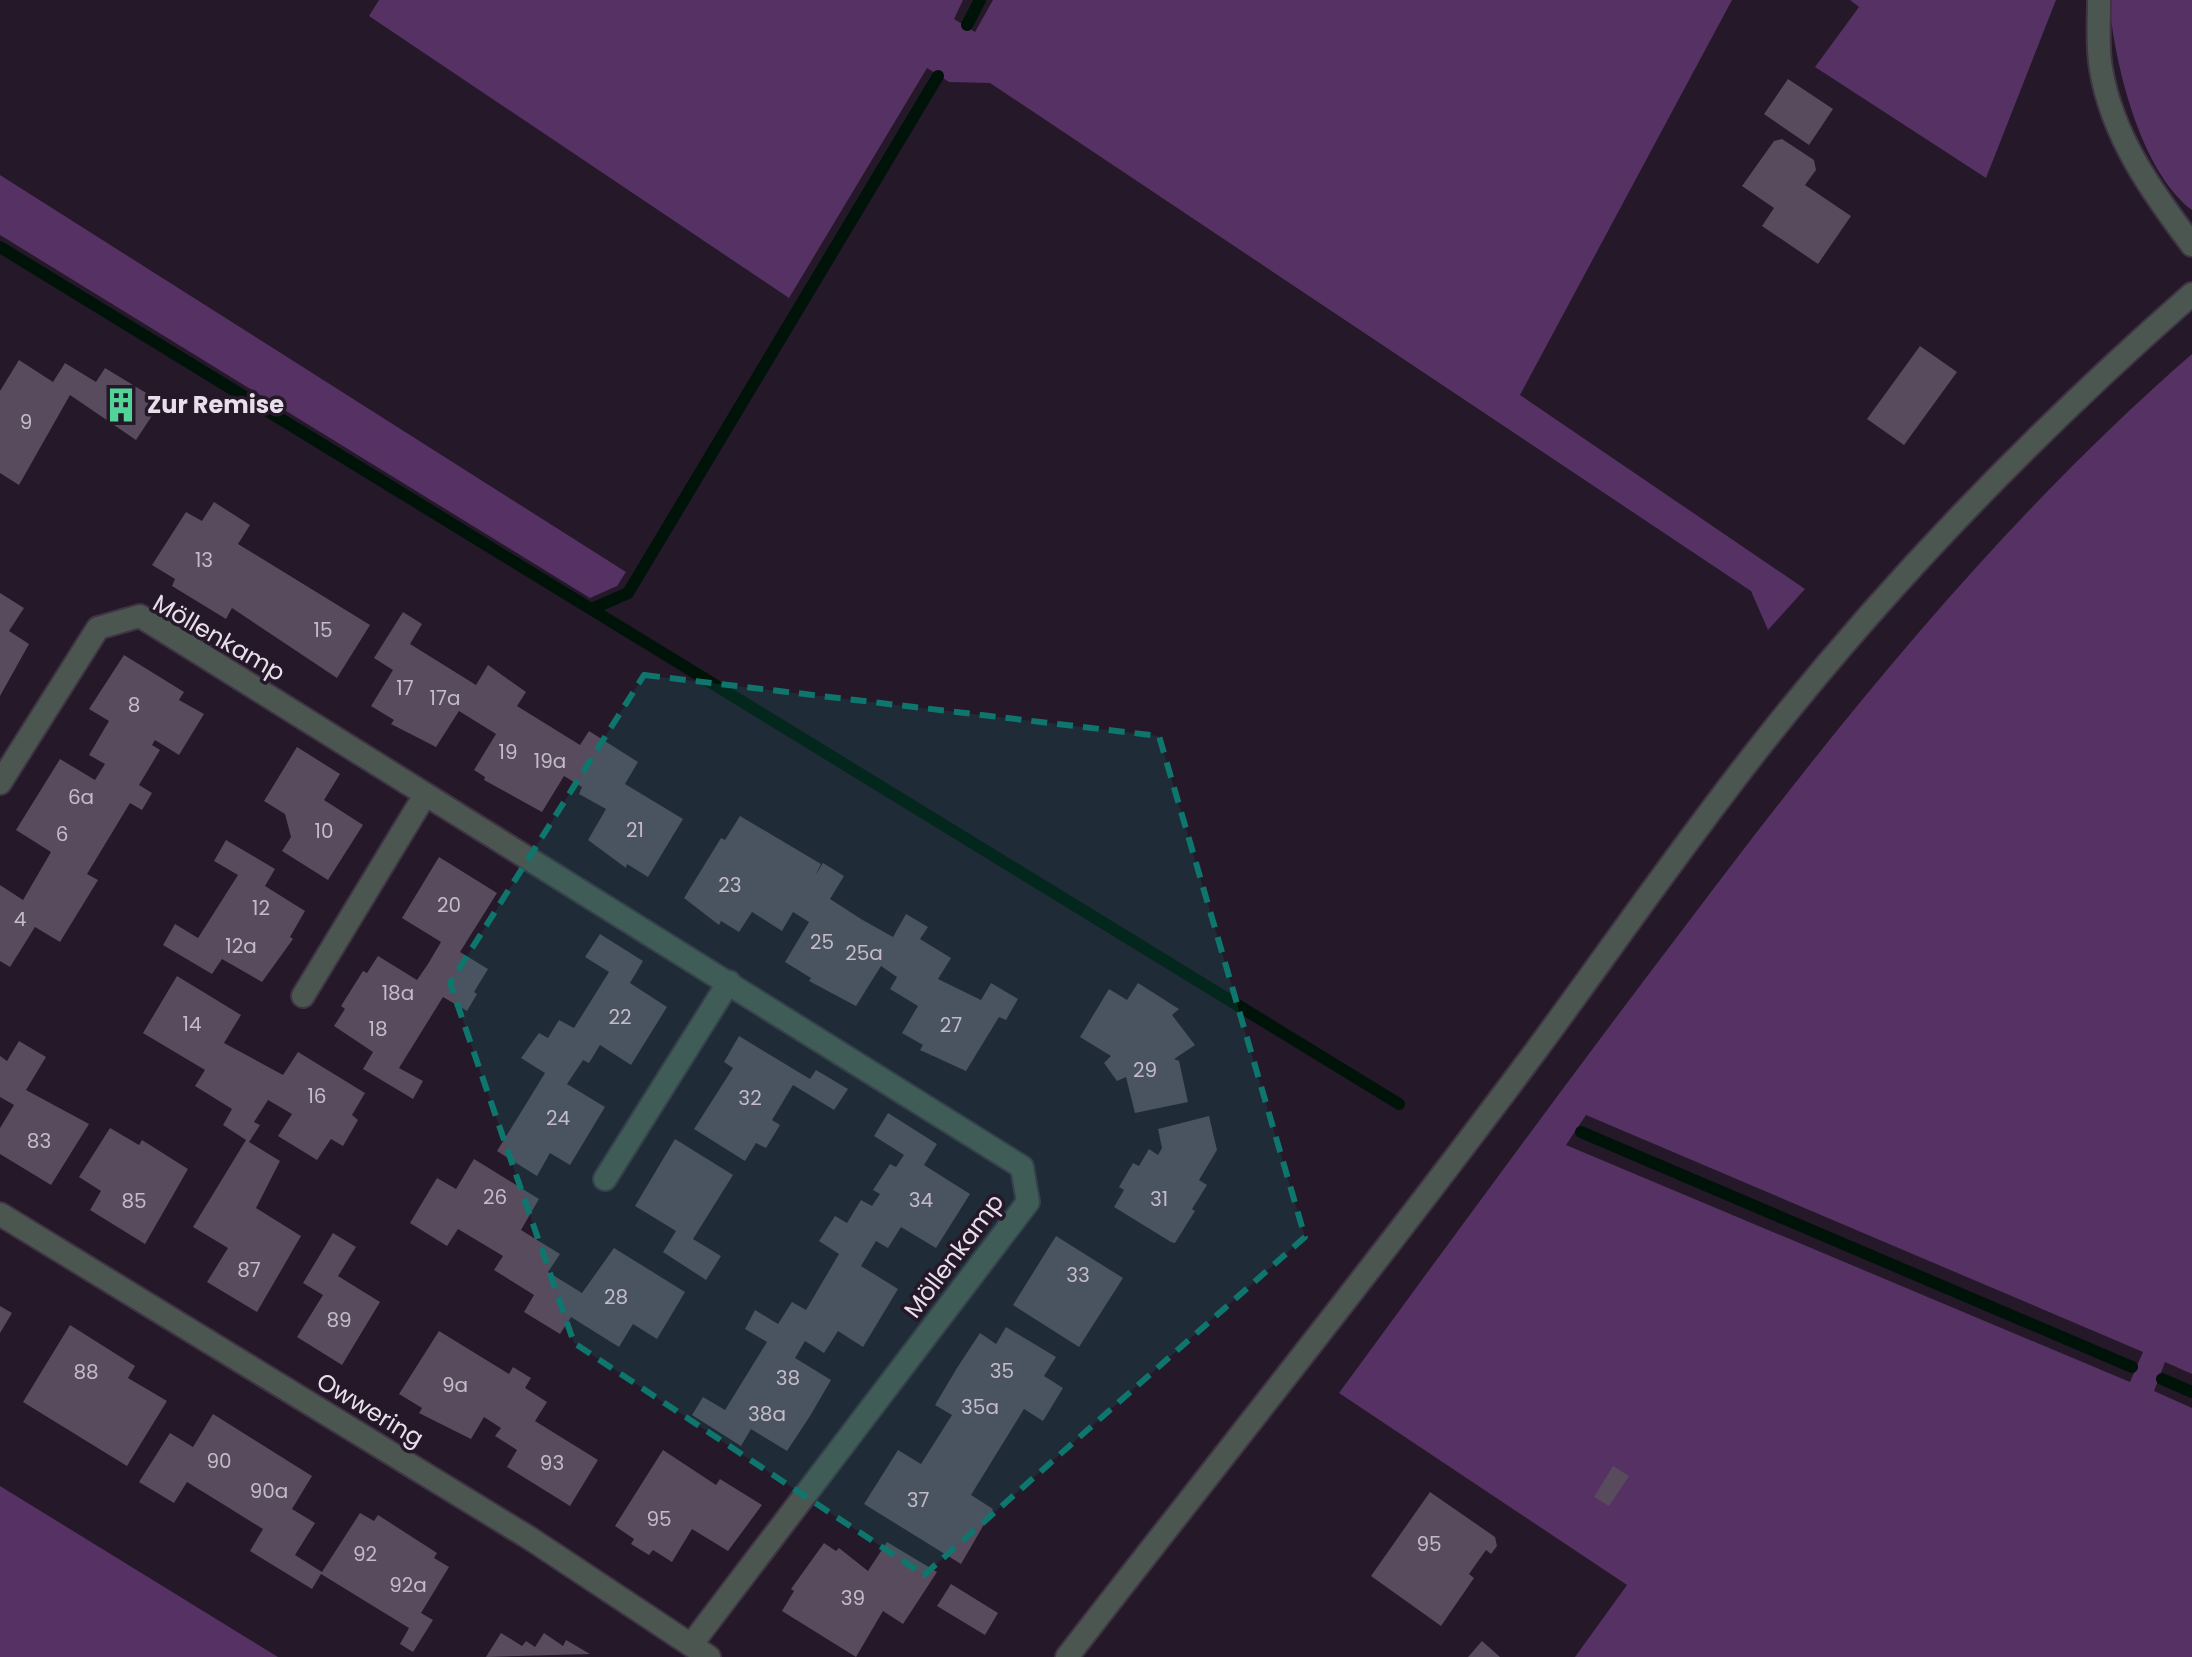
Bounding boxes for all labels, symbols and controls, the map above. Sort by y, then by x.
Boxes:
building icon: Zur Remise [102,386,140,424]
place label: Zur Remise [147,388,284,421]
house number: 9 [20,408,32,436]
house number: 13 [195,546,213,574]
street label: Möllenkamp [147,586,291,689]
house number: 15 [314,616,332,644]
house number: 17 [396,674,414,702]
house number: 17a [430,684,460,712]
house number: 8 [128,691,140,719]
house number: 19 [499,738,518,766]
house number: 19a [534,747,566,775]
house number: 6a [68,783,94,811]
house number: 21 [626,816,644,844]
house number: 10 [315,817,333,845]
house number: 6 [56,820,68,848]
house number: 23 [718,871,742,899]
house number: 20 [437,891,461,919]
house number: 12 [252,894,270,922]
house number: 4 [14,905,26,933]
house number: 25 [810,928,834,956]
house number: 12a [225,932,257,960]
house number: 25a [845,939,883,967]
house number: 18a [382,979,414,1007]
house number: 22 [609,1003,632,1031]
house number: 14 [183,1010,201,1038]
house number: 27 [940,1011,962,1039]
house number: 18 [368,1015,388,1043]
house number: 29 [1133,1056,1157,1084]
house number: 16 [307,1082,327,1110]
house number: 32 [738,1084,762,1112]
house number: 24 [546,1104,570,1132]
house number: 83 [27,1127,51,1155]
house number: 26 [483,1183,507,1211]
house number: 31 [1150,1185,1168,1213]
house number: 34 [909,1186,933,1214]
house number: 85 [121,1187,147,1215]
street label: Möllenkamp [896,1187,1011,1325]
house number: 87 [237,1256,261,1284]
house number: 33 [1066,1261,1090,1289]
house number: 28 [604,1283,628,1311]
house number: 89 [326,1306,352,1334]
house number: 35 [990,1357,1014,1385]
house number: 88 [73,1358,99,1386]
house number: 38 [776,1364,800,1392]
street label: Owwering [311,1365,430,1455]
house number: 9a [442,1371,468,1399]
house number: 35a [961,1393,999,1421]
house number: 38a [748,1400,786,1428]
house number: 90 [206,1447,232,1475]
house number: 93 [540,1449,564,1477]
house number: 90a [250,1477,288,1505]
house number: 37 [907,1486,929,1514]
house number: 95 [646,1505,672,1533]
house number: 95 [1416,1530,1442,1558]
house number: 92 [353,1540,377,1568]
house number: 92a [389,1571,427,1599]
house number: 39 [841,1584,865,1612]

